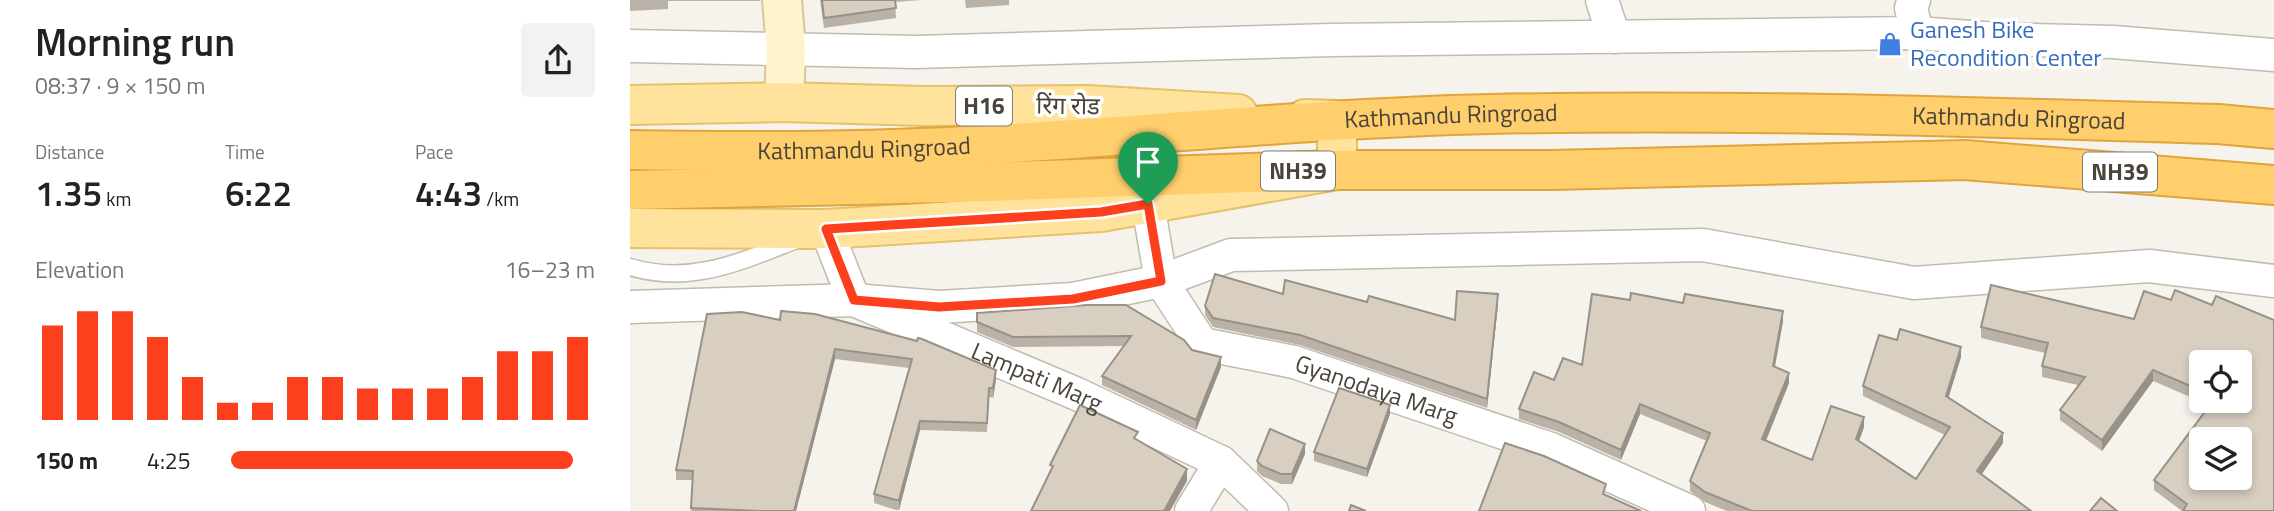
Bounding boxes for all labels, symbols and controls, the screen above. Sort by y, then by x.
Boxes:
place label: Ganesh Bike Recondition Center [1910,11,2102,75]
text: Morning run [35,13,235,71]
button: share [521,23,595,97]
shop icon: Ganesh Bike Recondition Center [1876,30,1904,58]
text: 08:37 · 9 × 150 m [35,68,205,103]
road number: H16 [956,86,1012,125]
street label: रिंग रोड [1036,86,1101,124]
street label: Kathmandu Ringroad [1343,94,1558,137]
street label: Kathmandu Ringroad [1912,97,2126,138]
street label: Kathmandu Ringroad [757,127,972,168]
pin [1118,132,1178,204]
text: Distance [35,137,104,166]
text: Time [225,137,265,166]
text: Pace [415,137,453,166]
icon: arrive [1129,143,1167,181]
road number: NH39 [1261,152,1335,190]
road number: NH39 [2083,153,2157,192]
text: 1.35 [35,166,102,220]
text: 6:22 [225,166,292,220]
text: 4:43 [415,166,482,220]
text: km [102,184,131,213]
text: /km [482,184,519,213]
text: Elevation [35,252,124,287]
text: 16–23 m [505,252,595,287]
street label: Lampati Marg [966,332,1109,421]
street label: Gyanodaya Marg [1291,345,1463,433]
map controls [2189,350,2252,490]
button: locate [2189,350,2252,413]
button: layers [2189,427,2252,490]
text: 150 m [35,443,98,478]
text: 4:25 [147,443,191,478]

